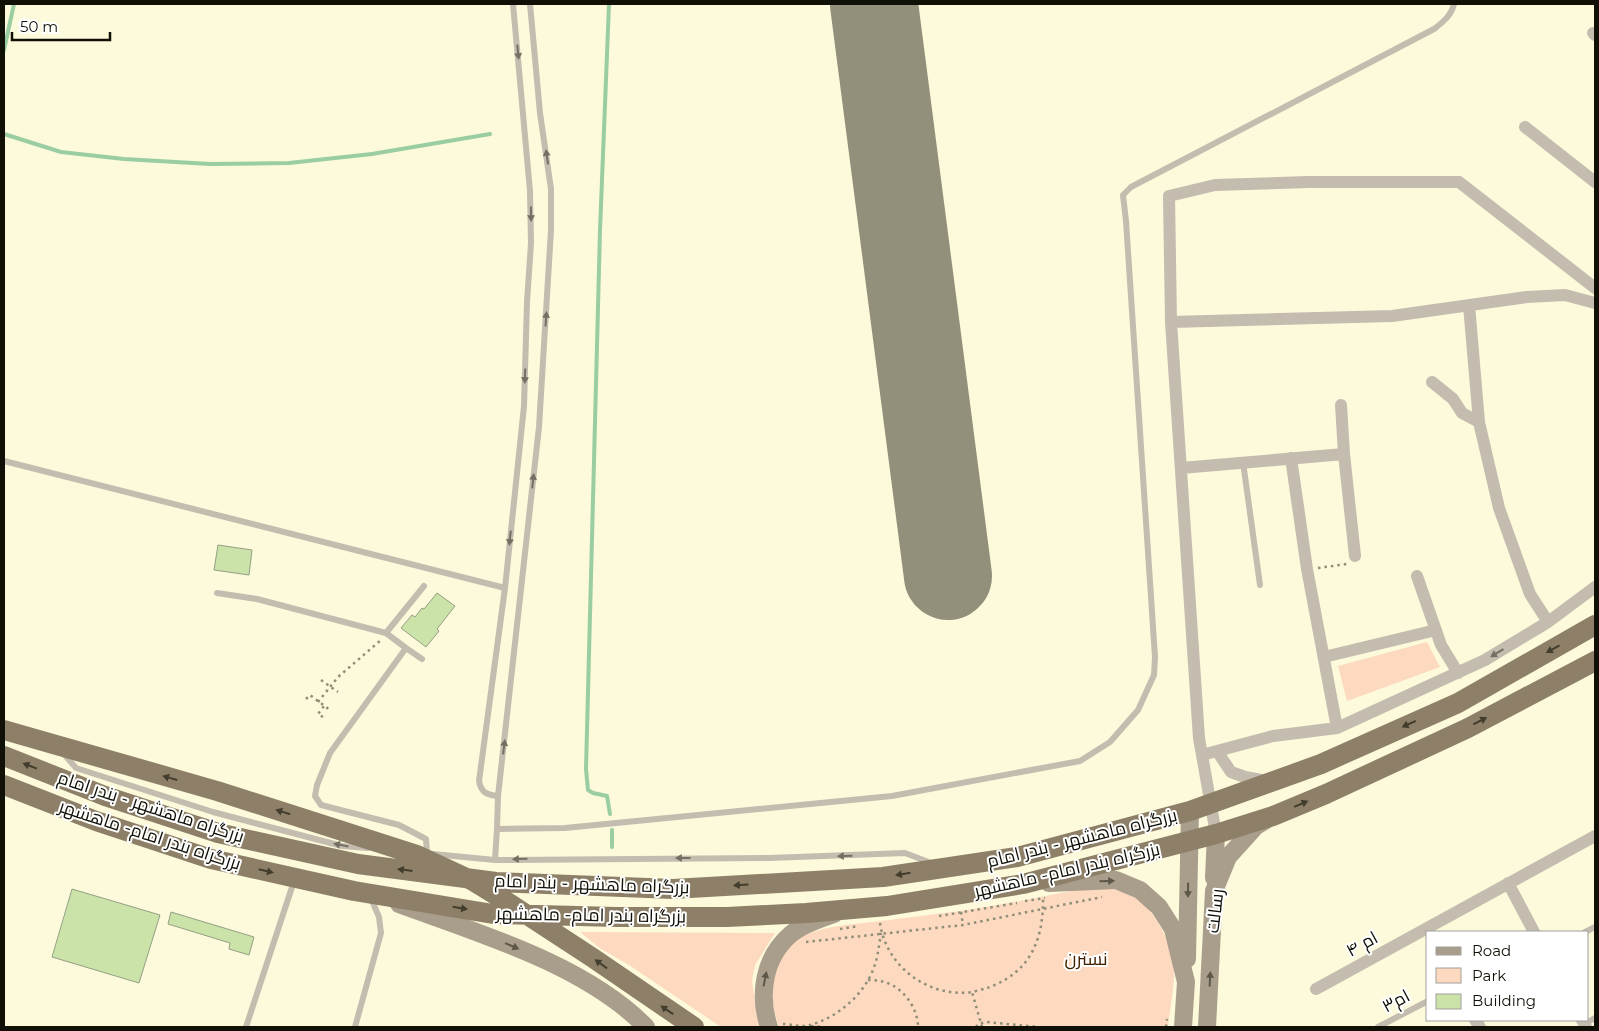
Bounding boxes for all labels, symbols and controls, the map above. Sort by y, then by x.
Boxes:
scale bar [12,10,110,42]
text: 50 m [20,17,58,36]
one-way arrow [514,45,522,61]
one-way arrow [543,149,551,165]
one-way arrow [527,206,535,222]
one-way arrow [542,311,550,327]
one-way arrow [520,369,528,385]
one-way arrow [529,473,537,489]
one-way arrow [506,531,514,547]
one-way arrow [1546,645,1560,654]
one-way arrow [1490,649,1503,658]
one-way arrow [1473,717,1488,725]
one-way arrow [1402,721,1416,729]
one-way arrow [500,739,508,755]
one-way arrow [23,762,37,770]
street label: بزرگراه ماهشهر - بندر امام [55,766,247,849]
one-way arrow [162,774,177,782]
street label: بزرگراه بندر امام- ماهشهر [55,795,244,876]
one-way arrow [1294,800,1308,808]
street label: بزرگراه ماهشهر - بندر امام [985,804,1179,873]
one-way arrow [275,808,290,816]
street label: بزرگراه بندر امام- ماهشهر [971,838,1162,903]
one-way arrow [333,840,349,848]
one-way arrow [837,852,853,860]
one-way arrow [674,854,690,862]
one-way arrow [512,856,528,864]
one-way arrow [397,866,413,874]
one-way arrow [258,867,273,875]
street label: بزرگراه ماهشهر - بندر امام [494,870,690,899]
one-way arrow [895,870,911,878]
one-way arrow [1099,876,1115,884]
one-way arrow [733,882,749,890]
one-way arrow [1184,882,1192,898]
street label: رسالت [1201,888,1229,934]
street label: بزرگراه بندر امام- ماهشهر [495,902,686,929]
one-way arrow [452,905,468,913]
street label: ام ۴ [1342,926,1382,962]
legend [1426,931,1589,1021]
text: Road [1472,941,1511,960]
one-way arrow [505,943,519,951]
park label: نسترن [1065,948,1107,970]
one-way arrow [594,959,608,969]
text: Park [1472,966,1506,985]
one-way arrow [1206,970,1214,986]
one-way arrow [761,972,769,987]
street label: ام۳ [1378,985,1414,1018]
text: Building [1472,991,1536,1010]
one-way arrow [660,1005,674,1015]

